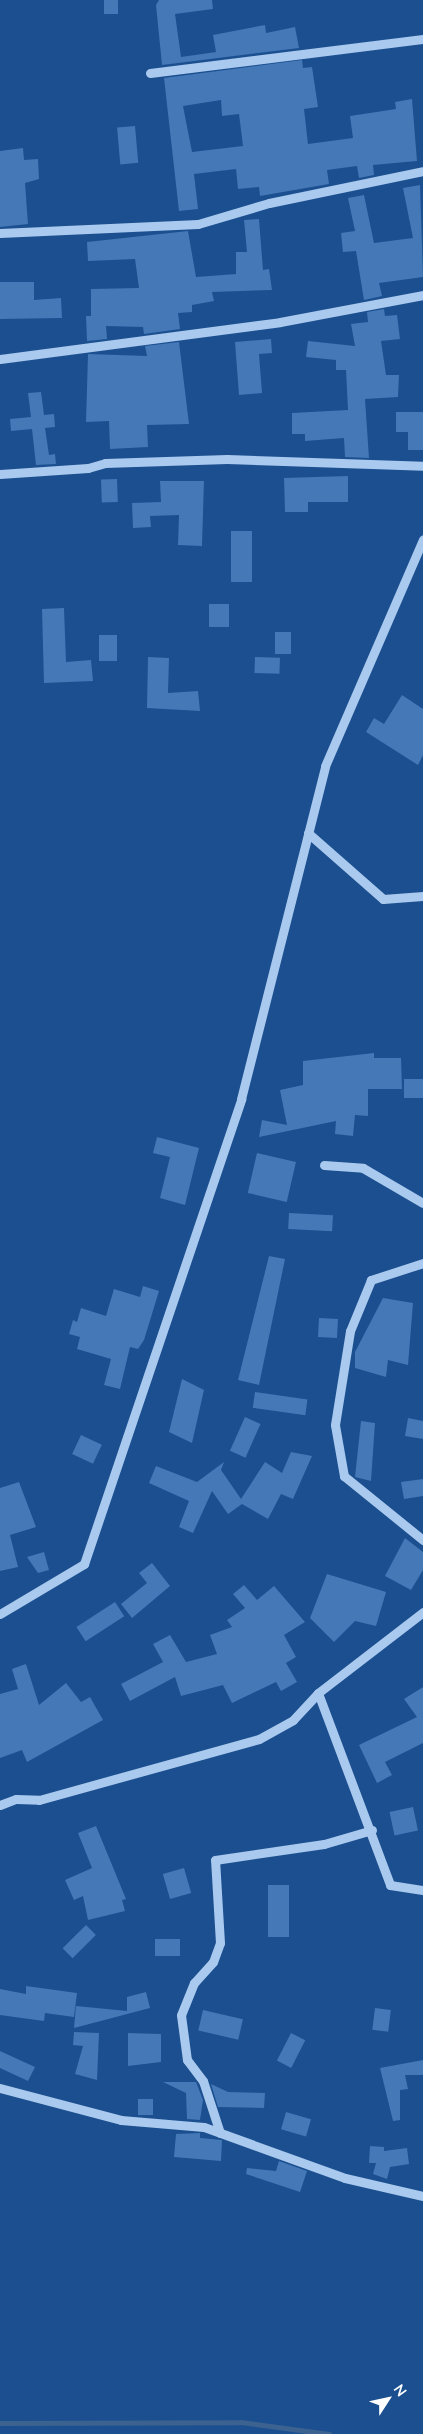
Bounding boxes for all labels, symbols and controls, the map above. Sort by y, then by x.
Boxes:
north arrow [363,2374,413,2424]
text: N [391,2381,411,2399]

